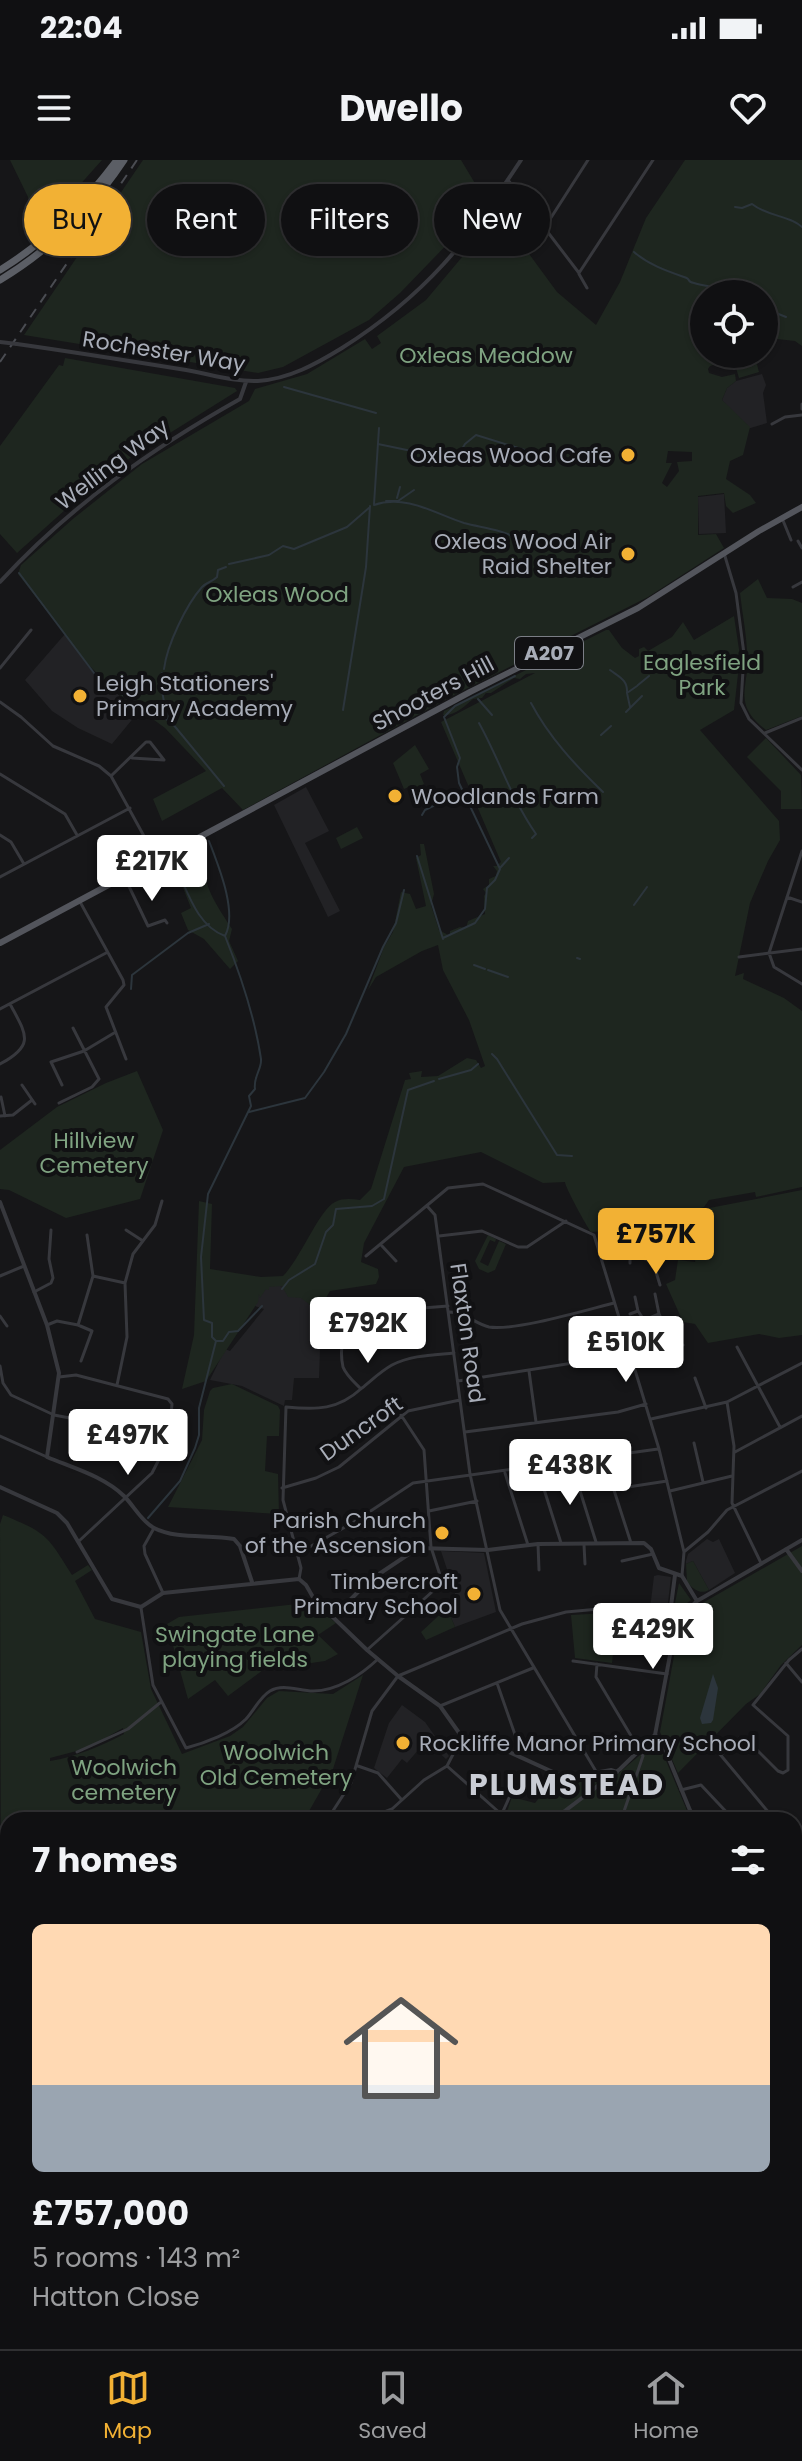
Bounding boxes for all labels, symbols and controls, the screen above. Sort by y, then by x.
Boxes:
text: 22:04 [40,6,123,49]
text: Dwello [339,83,463,134]
icon: menu [32,86,76,130]
icon: heart [726,86,770,130]
chip: Buy [24,184,131,256]
chip: Rent [147,184,265,256]
chip: Filters [281,184,418,256]
chip: New [434,184,550,256]
map controls [690,280,778,368]
button: locate [690,280,778,368]
street label: Rochester Way [80,323,248,380]
park label: Oxleas Meadow [399,340,573,371]
street label: Welling Way [49,411,176,517]
place label: Oxleas Wood Cafe [410,440,612,471]
marker: Oxleas Wood Cafe [619,446,637,464]
place label: Oxleas Wood Air Raid Shelter [434,526,612,582]
marker: Oxleas Wood Air Raid Shelter [619,545,637,563]
park label: Oxleas Wood [205,579,349,610]
road number: A207 [515,637,583,669]
park label: Eaglesfield Park [643,647,761,703]
street label: Shooters Hill [367,648,500,739]
place label: Leigh Stationers' Primary Academy [96,668,294,724]
marker: Leigh Stationers' Primary Academy [71,687,89,705]
place label: Woodlands Farm [411,781,599,812]
marker: Woodlands Farm [386,787,404,805]
pin: £217K [96,835,208,903]
text: £217K [115,843,189,879]
park label: Hillview Cemetery [39,1125,149,1181]
pin: £757K [600,1208,712,1276]
text: £757K [616,1216,696,1252]
street label: Flaxton Road [442,1261,493,1405]
pin: £792K [312,1297,424,1365]
text: £792K [328,1305,408,1341]
pin: £510K [570,1316,682,1384]
text: £510K [587,1324,666,1360]
street label: Duncroft [314,1389,409,1468]
pin: £497K [72,1409,184,1477]
text: £497K [87,1417,169,1453]
pin: £438K [514,1439,626,1507]
text: £438K [527,1447,613,1483]
place label: Parish Church of the Ascension [245,1505,426,1561]
marker: Parish Church of the Ascension [433,1524,451,1542]
place label: Timbercroft Primary School [294,1566,458,1622]
marker: Timbercroft Primary School [465,1585,483,1603]
pin: £429K [597,1603,709,1671]
text: £429K [611,1611,695,1647]
park label: Swingate Lane playing fields [155,1619,315,1675]
place label: Rockliffe Manor Primary School [419,1728,756,1759]
marker: Rockliffe Manor Primary School [394,1734,412,1752]
park label: Woolwich Old Cemetery [200,1737,353,1793]
park label: Woolwich cemetery [71,1752,177,1808]
district label: PLUMSTEAD [469,1763,665,1806]
text: 7 homes [32,1836,178,1884]
icon: filters [726,1838,770,1882]
icon: home [329,1976,473,2120]
text: £757,000 [32,2189,189,2237]
text: 5 rooms · 143 m² [32,2240,240,2276]
text: Hatton Close [32,2279,200,2315]
tab: Map [103,2366,152,2447]
tab: Saved [358,2366,427,2447]
tab: Home [633,2366,699,2447]

